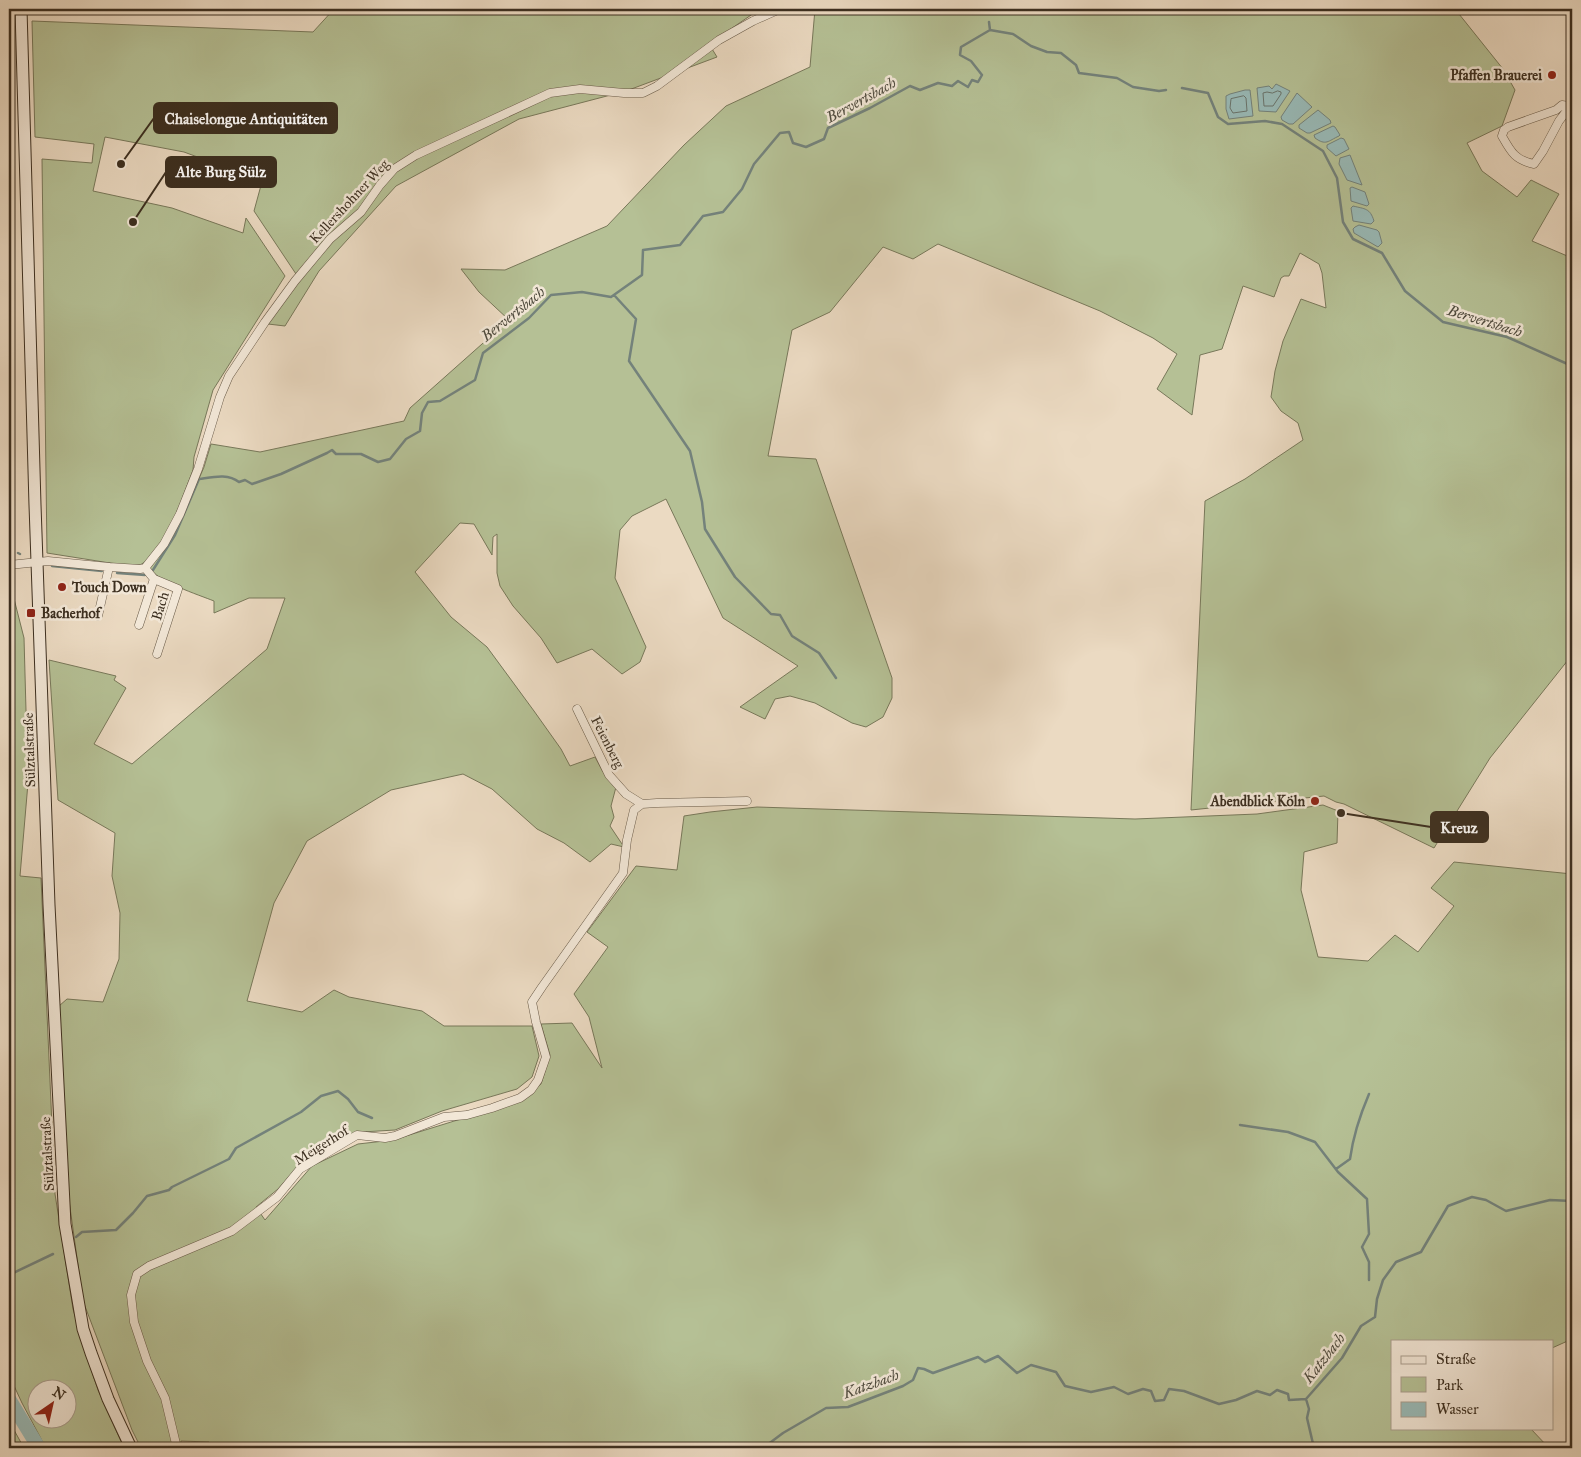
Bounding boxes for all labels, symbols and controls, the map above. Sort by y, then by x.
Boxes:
place label: Pfaffen Brauerei [1450,67,1542,84]
marker: Pfaffen Brauerei [1546,69,1558,81]
water label: Bervertsbach [822,73,900,127]
callout: Chaiselongue Antiquitäten [154,103,337,133]
text: Chaiselongue Antiquitäten [164,110,328,129]
street label: Kellershohner Weg [306,155,393,247]
callout: Alte Burg Sülz [166,157,276,187]
text: Alte Burg Sülz [175,163,266,182]
water label: Bervertsbach [477,282,549,346]
water label: Bervertsbach [1445,301,1525,341]
place label: Touch Down [71,579,147,596]
marker: Touch Down [56,581,68,593]
street label: Bach [148,590,173,622]
place label: Bacherhof [41,605,103,622]
marker: Bacherhof [25,607,37,619]
street label: Sülztalstraße [20,712,39,788]
street label: Feienberg [587,713,628,772]
place label: Abendblick Köln [1209,793,1305,810]
marker: Abendblick Köln [1309,795,1321,807]
callout: Kreuz [1431,812,1488,842]
text: Kreuz [1440,819,1478,837]
street label: Sülztalstraße [37,1116,58,1192]
street label: Meigerhof [291,1121,354,1169]
water label: Katzbach [1298,1329,1349,1387]
legend [1391,1340,1554,1430]
text: Straße [1436,1350,1476,1368]
water label: Katzbach [840,1365,902,1403]
text: Park [1436,1376,1463,1394]
north arrow [28,1380,78,1430]
text: N [49,1383,69,1404]
text: Wasser [1436,1400,1479,1418]

